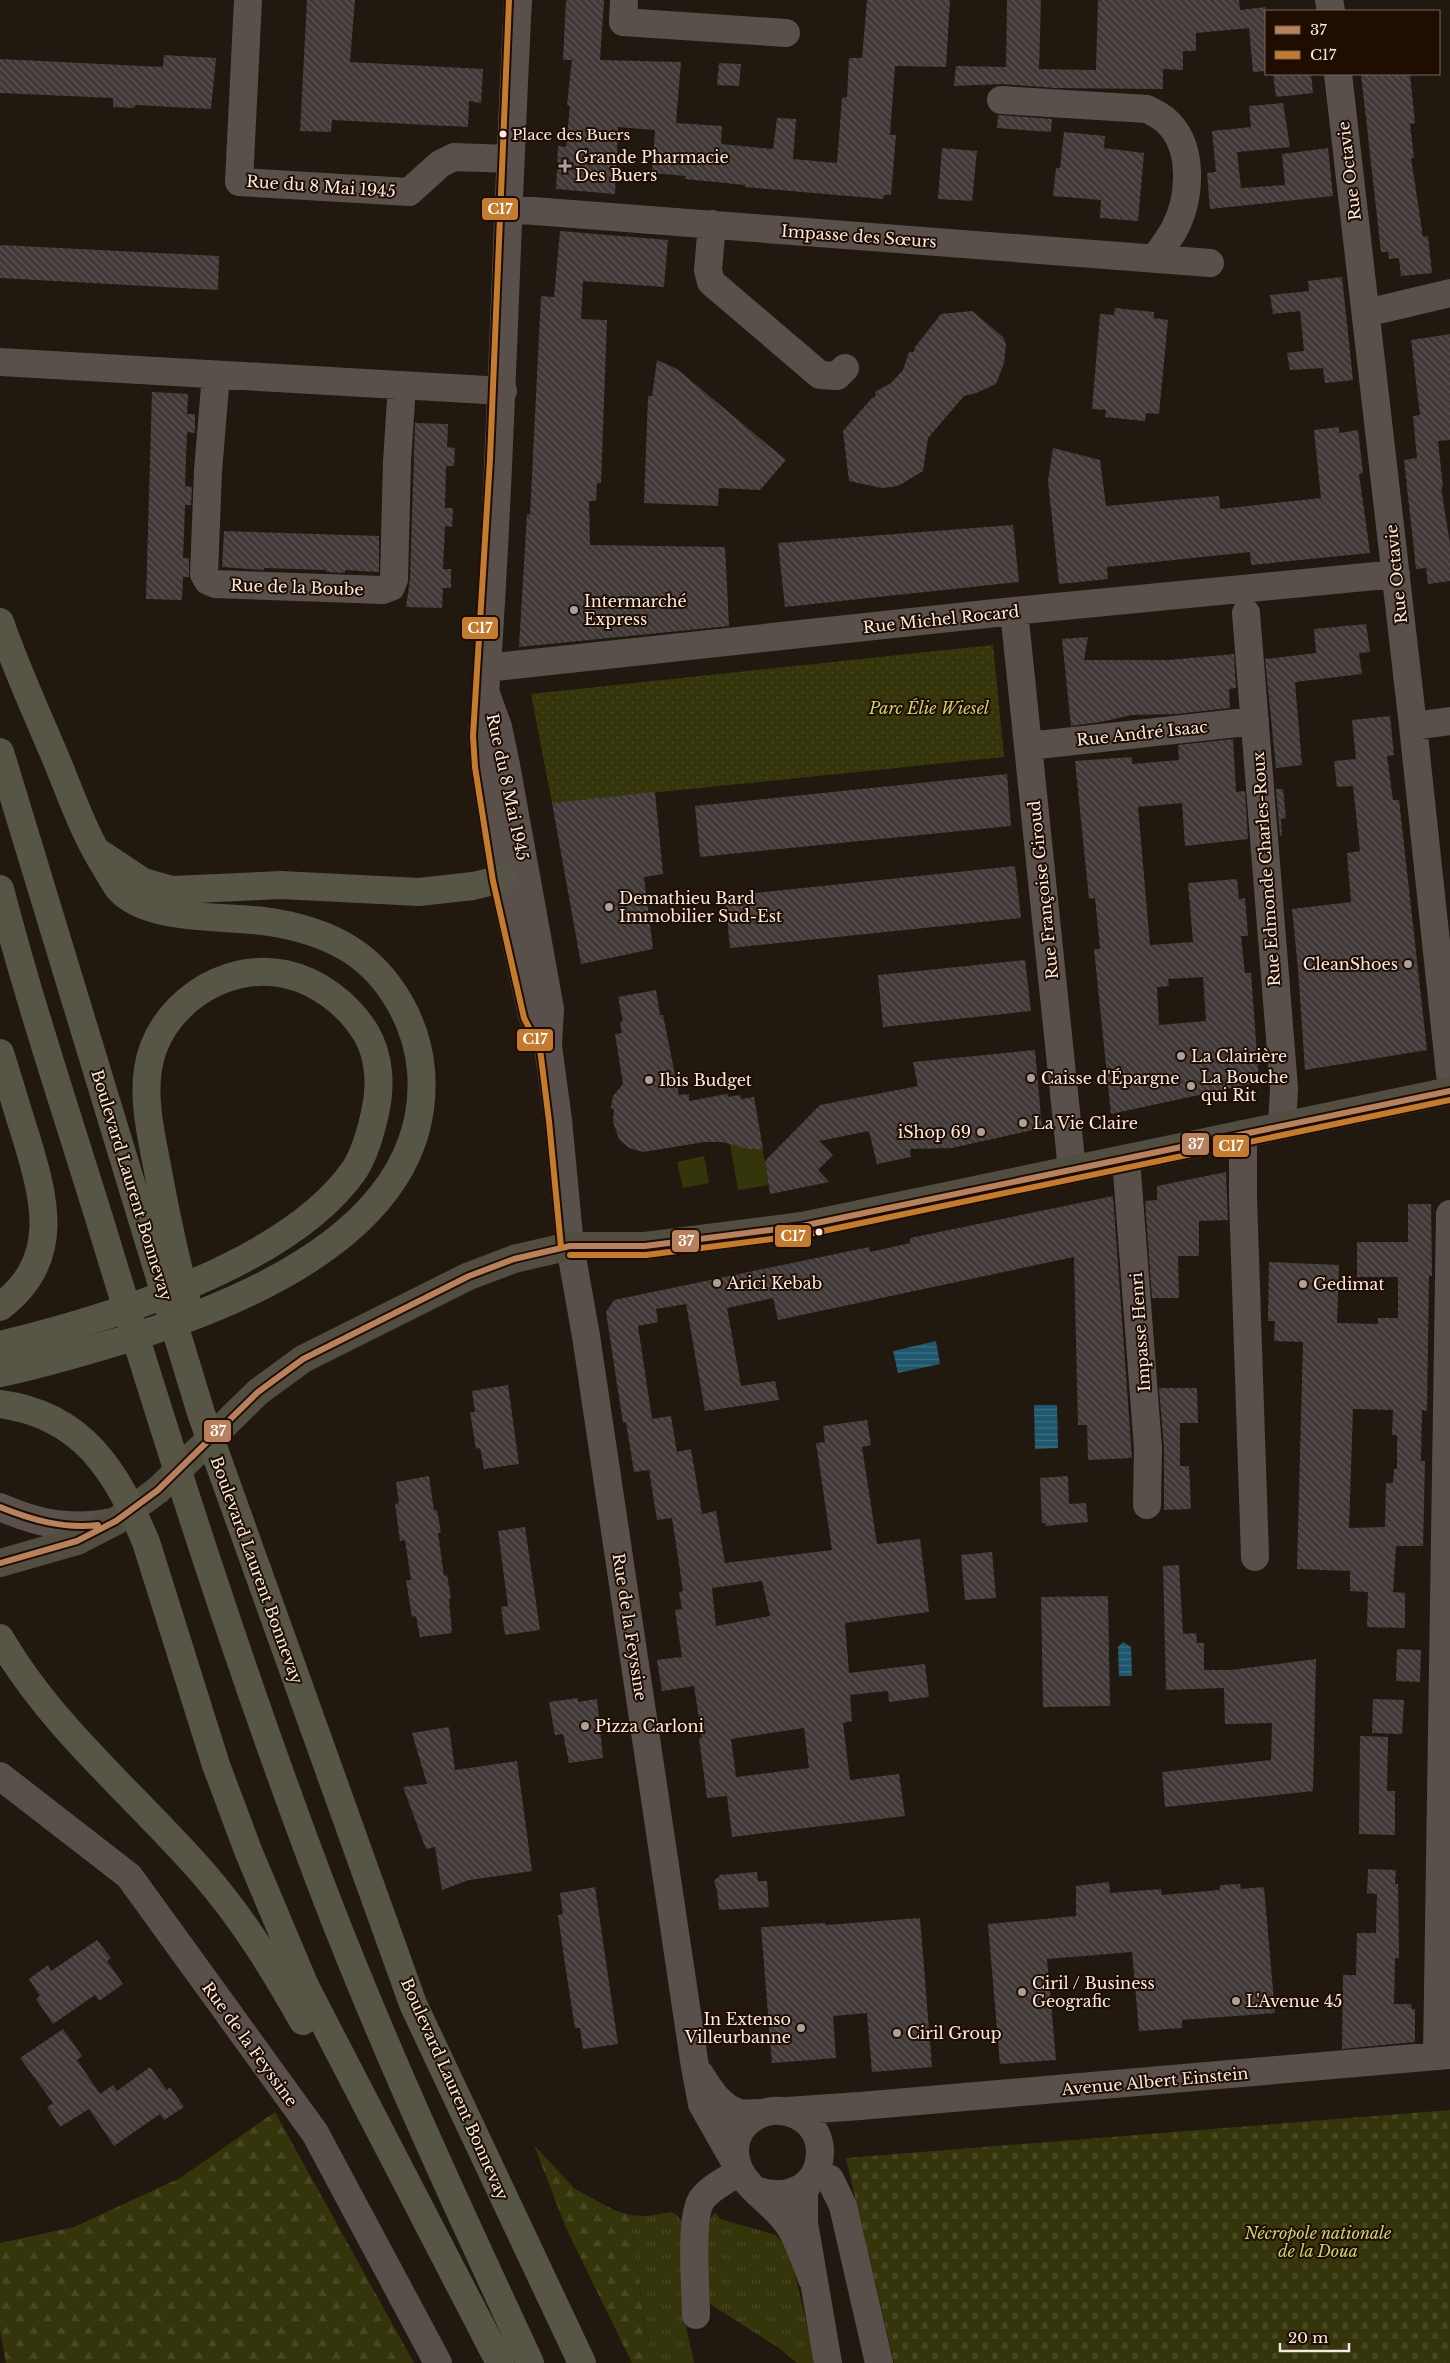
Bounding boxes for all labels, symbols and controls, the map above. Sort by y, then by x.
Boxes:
legend [1265,10,1440,75]
text: 37 [1310,20,1327,39]
text: C17 [1310,45,1337,64]
street label: Rue Octavie [1333,120,1365,222]
place label: Place des Buers [512,125,630,144]
marker: Place des Buers [498,129,508,139]
place label: Grande Pharmacie Des Buers [575,147,729,185]
marker: Grande Pharmacie Des Buers [559,160,571,172]
street label: Rue du 8 Mai 1945 [246,171,396,201]
line badge: C17 [481,197,519,221]
text: C17 [488,200,513,218]
street label: Impasse des Sœurs [781,221,937,251]
street label: Rue Octavie [1381,523,1411,625]
street label: Rue de la Boube [230,575,364,599]
place label: Intermarché Express [584,591,687,629]
street label: Rue Michel Rocard [862,601,1020,637]
marker: Intermarché Express [568,604,580,616]
line badge: C17 [461,616,499,640]
text: C17 [468,619,493,637]
park label: Parc Élie Wiesel [868,698,990,718]
street label: Rue du 8 Mai 1945 [483,712,533,862]
street label: Rue André Isaac [1075,716,1209,750]
street label: Rue Edmonde Charles-Roux [1248,751,1284,987]
street label: Rue Françoise Giroud [1024,799,1062,980]
place label: Demathieu Bard Immobilier Sud-Est [619,888,782,926]
marker: Demathieu Bard Immobilier Sud-Est [603,901,615,913]
place label: CleanShoes [1303,954,1398,974]
marker: CleanShoes [1402,958,1414,970]
line badge: C17 [516,1028,554,1052]
text: C17 [523,1030,548,1048]
place label: La Clairière [1191,1046,1287,1066]
marker: La Clairière [1175,1050,1187,1062]
street label: Boulevard Laurent Bonnevay [87,1067,177,1304]
place label: La Bouche qui Rit [1201,1067,1288,1105]
place label: Caisse d'Épargne [1041,1068,1179,1088]
place label: Ibis Budget [659,1070,752,1090]
marker: Caisse d'Épargne [1025,1072,1037,1084]
marker: Ibis Budget [643,1074,655,1086]
marker: La Bouche qui Rit [1185,1080,1197,1092]
place label: La Vie Claire [1033,1113,1138,1133]
marker: La Vie Claire [1017,1117,1029,1129]
place label: iShop 69 [898,1122,971,1142]
marker: iShop 69 [975,1126,987,1138]
line badge: 37 [1181,1132,1210,1156]
line badge: C17 [1212,1134,1250,1158]
text: 37 [1188,1135,1205,1153]
text: C17 [1219,1137,1244,1155]
line badge: C17 [774,1224,812,1248]
text: C17 [781,1227,806,1245]
unlabelled marker [814,1227,824,1237]
line badge: 37 [671,1229,700,1253]
text: 37 [678,1232,695,1250]
street label: Impasse Henri [1126,1271,1154,1392]
place label: Arici Kebab [726,1273,822,1293]
place label: Gedimat [1313,1274,1384,1294]
marker: Arici Kebab [711,1277,723,1289]
marker: Gedimat [1297,1278,1309,1290]
line badge: 37 [203,1419,232,1443]
text: 37 [210,1422,227,1440]
street label: Boulevard Laurent Bonnevay [206,1454,308,1687]
street label: Rue de la Feyssine [608,1552,652,1702]
place label: Pizza Carloni [595,1716,705,1736]
marker: Pizza Carloni [579,1720,591,1732]
place label: Ciril / Business Geografic [1032,1973,1155,2011]
street label: Boulevard Laurent Bonnevay [397,1975,513,2204]
street label: Rue de la Feyssine [198,1978,302,2110]
marker: Ciril / Business Geografic [1016,1986,1028,1998]
place label: L'Avenue 45 [1246,1991,1342,2011]
marker: L'Avenue 45 [1230,1995,1242,2007]
place label: In Extenso Villeurbanne [684,2009,791,2047]
marker: In Extenso Villeurbanne [795,2022,807,2034]
place label: Ciril Group [907,2023,1002,2043]
marker: Ciril Group [891,2027,903,2039]
street label: Avenue Albert Einstein [1060,2063,1249,2099]
park label: Nécropole nationale de la Doua [1244,2223,1392,2261]
scale bar [1280,2320,1349,2352]
text: 20 m [1288,2328,1328,2347]

